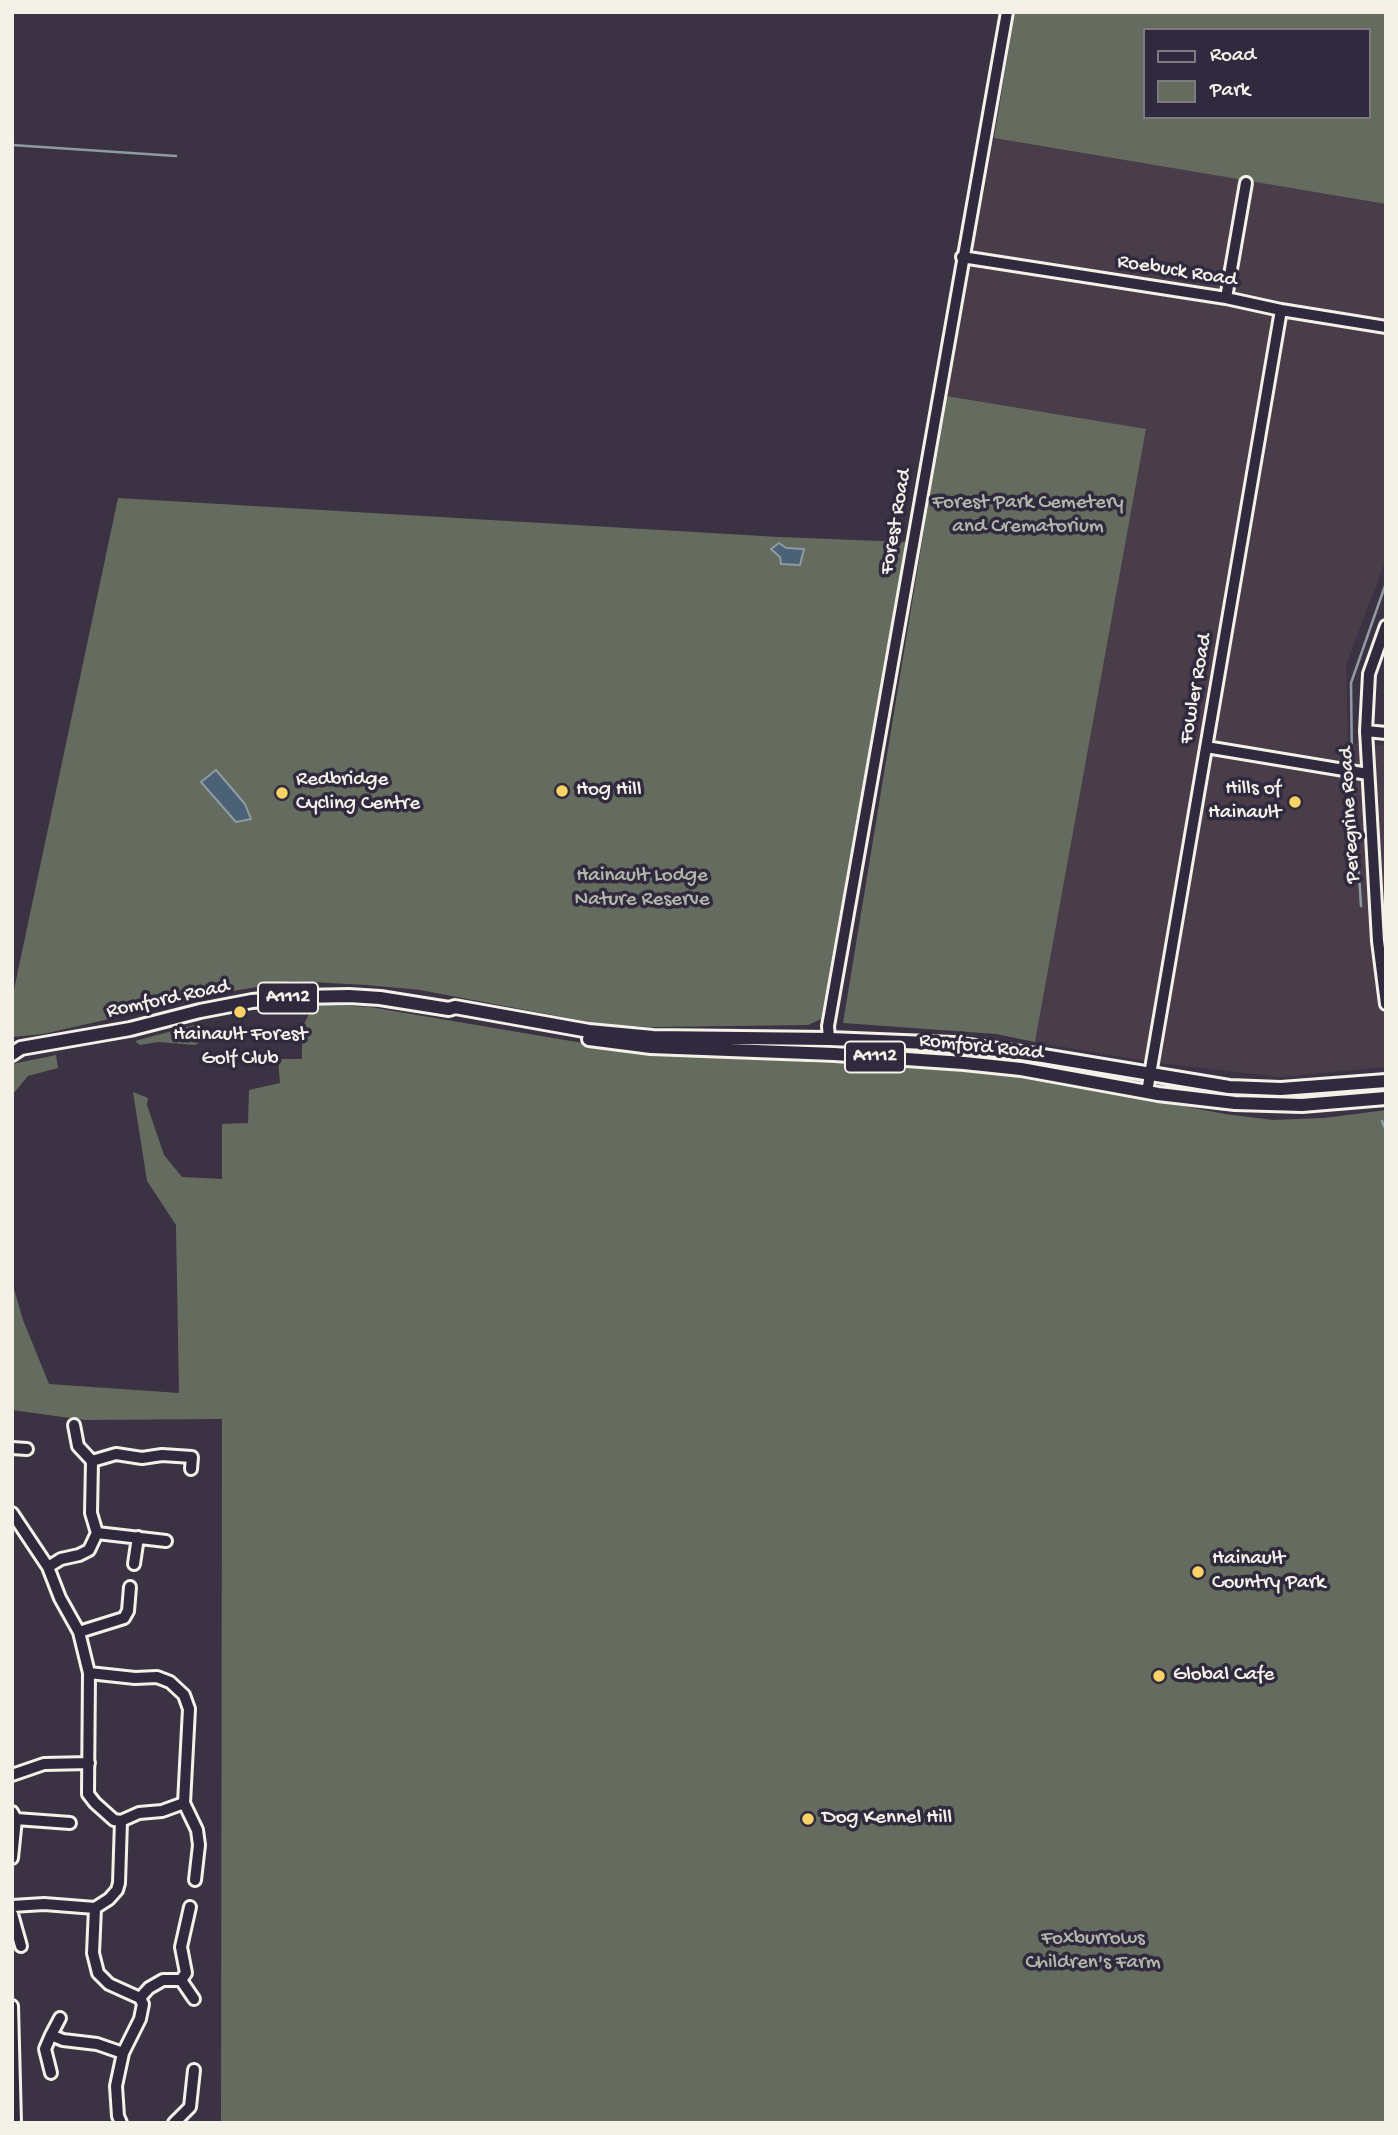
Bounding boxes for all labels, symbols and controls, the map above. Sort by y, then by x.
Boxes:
legend [1142,28,1370,119]
text: Road [1210,44,1256,69]
text: Park [1210,79,1250,104]
street label: Roebuck Road [1115,250,1239,294]
street label: Forest Road [875,467,919,577]
park label: Forest Park Cemetery and Crematorium [932,491,1124,541]
street label: Fowler Road [1175,632,1219,746]
street label: Peregrine Road [1335,746,1367,884]
place label: Redbridge Cycling Centre [296,768,420,818]
place label: Hills of Hainault [1208,777,1281,827]
place label: Hog Hill [576,778,642,804]
marker: Hog Hill [554,783,570,799]
marker: Redbridge Cycling Centre [274,785,290,801]
marker: Hills of Hainault [1287,794,1303,810]
park label: Hainault Lodge Nature Reserve [575,864,709,914]
street label: Romford Road [104,975,232,1025]
road number: A1112 [258,982,318,1014]
marker: Hainault Forest Golf Club [232,1004,248,1020]
place label: Hainault Forest Golf Club [173,1023,307,1073]
street label: Romford Road [918,1029,1044,1067]
road number: A1112 [845,1042,905,1072]
place label: Hainault Country Park [1212,1547,1325,1597]
marker: Hainault Country Park [1190,1564,1206,1580]
place label: Global Cafe [1173,1663,1274,1689]
marker: Global Cafe [1151,1668,1167,1684]
place label: Dog Kennel Hill [822,1806,952,1832]
marker: Dog Kennel Hill [800,1811,816,1827]
park label: Foxburrows Children's Farm [1025,1927,1161,1977]

